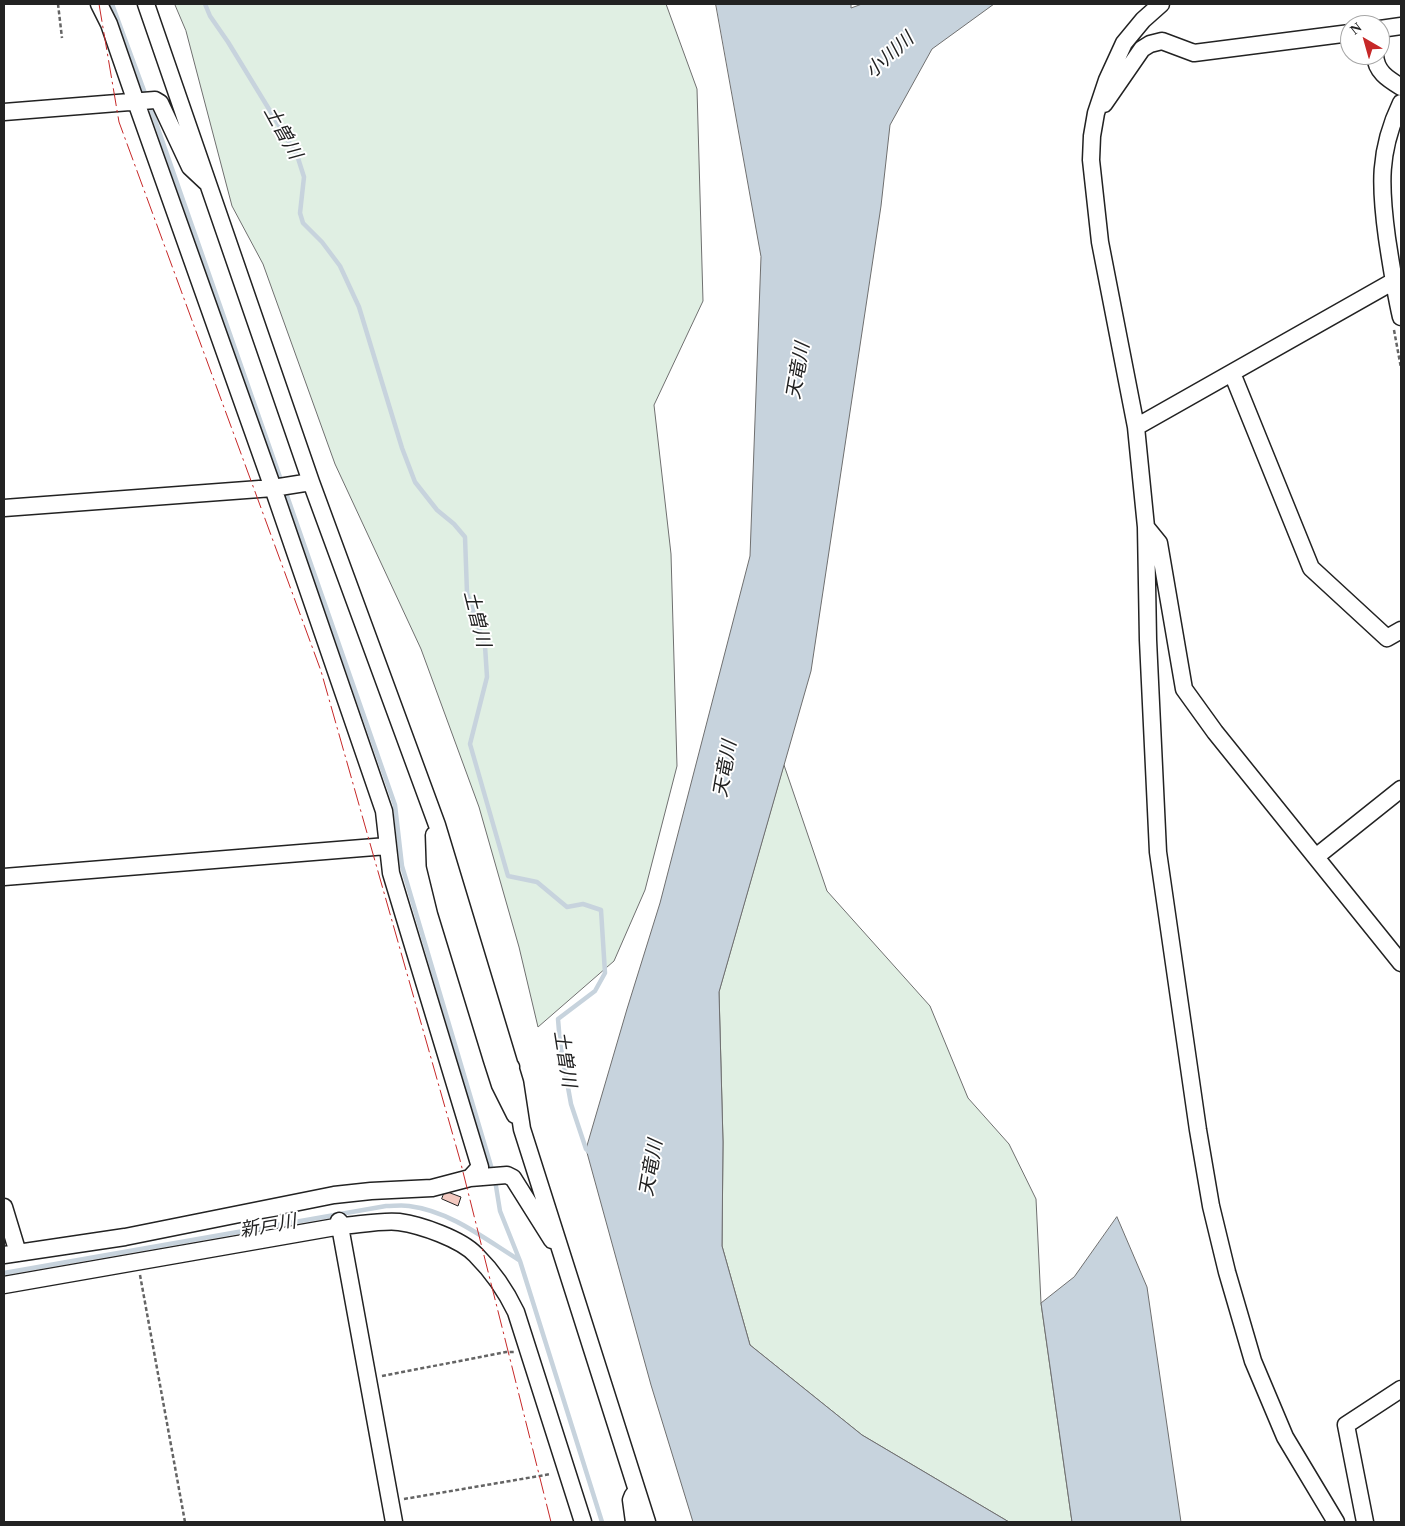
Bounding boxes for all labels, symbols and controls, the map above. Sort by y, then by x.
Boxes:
north arrow [1340,15,1390,65]
text: N [1347,20,1365,38]
water label: 小川川 [861,28,919,84]
water label: 土曽川 [258,103,306,163]
water label: 天竜川 [783,341,815,401]
water label: 土曽川 [458,589,494,649]
water label: 天竜川 [710,739,742,799]
water label: 土曽川 [548,1029,580,1089]
water label: 天竜川 [636,1138,668,1198]
water label: 新戸川 [238,1211,298,1243]

